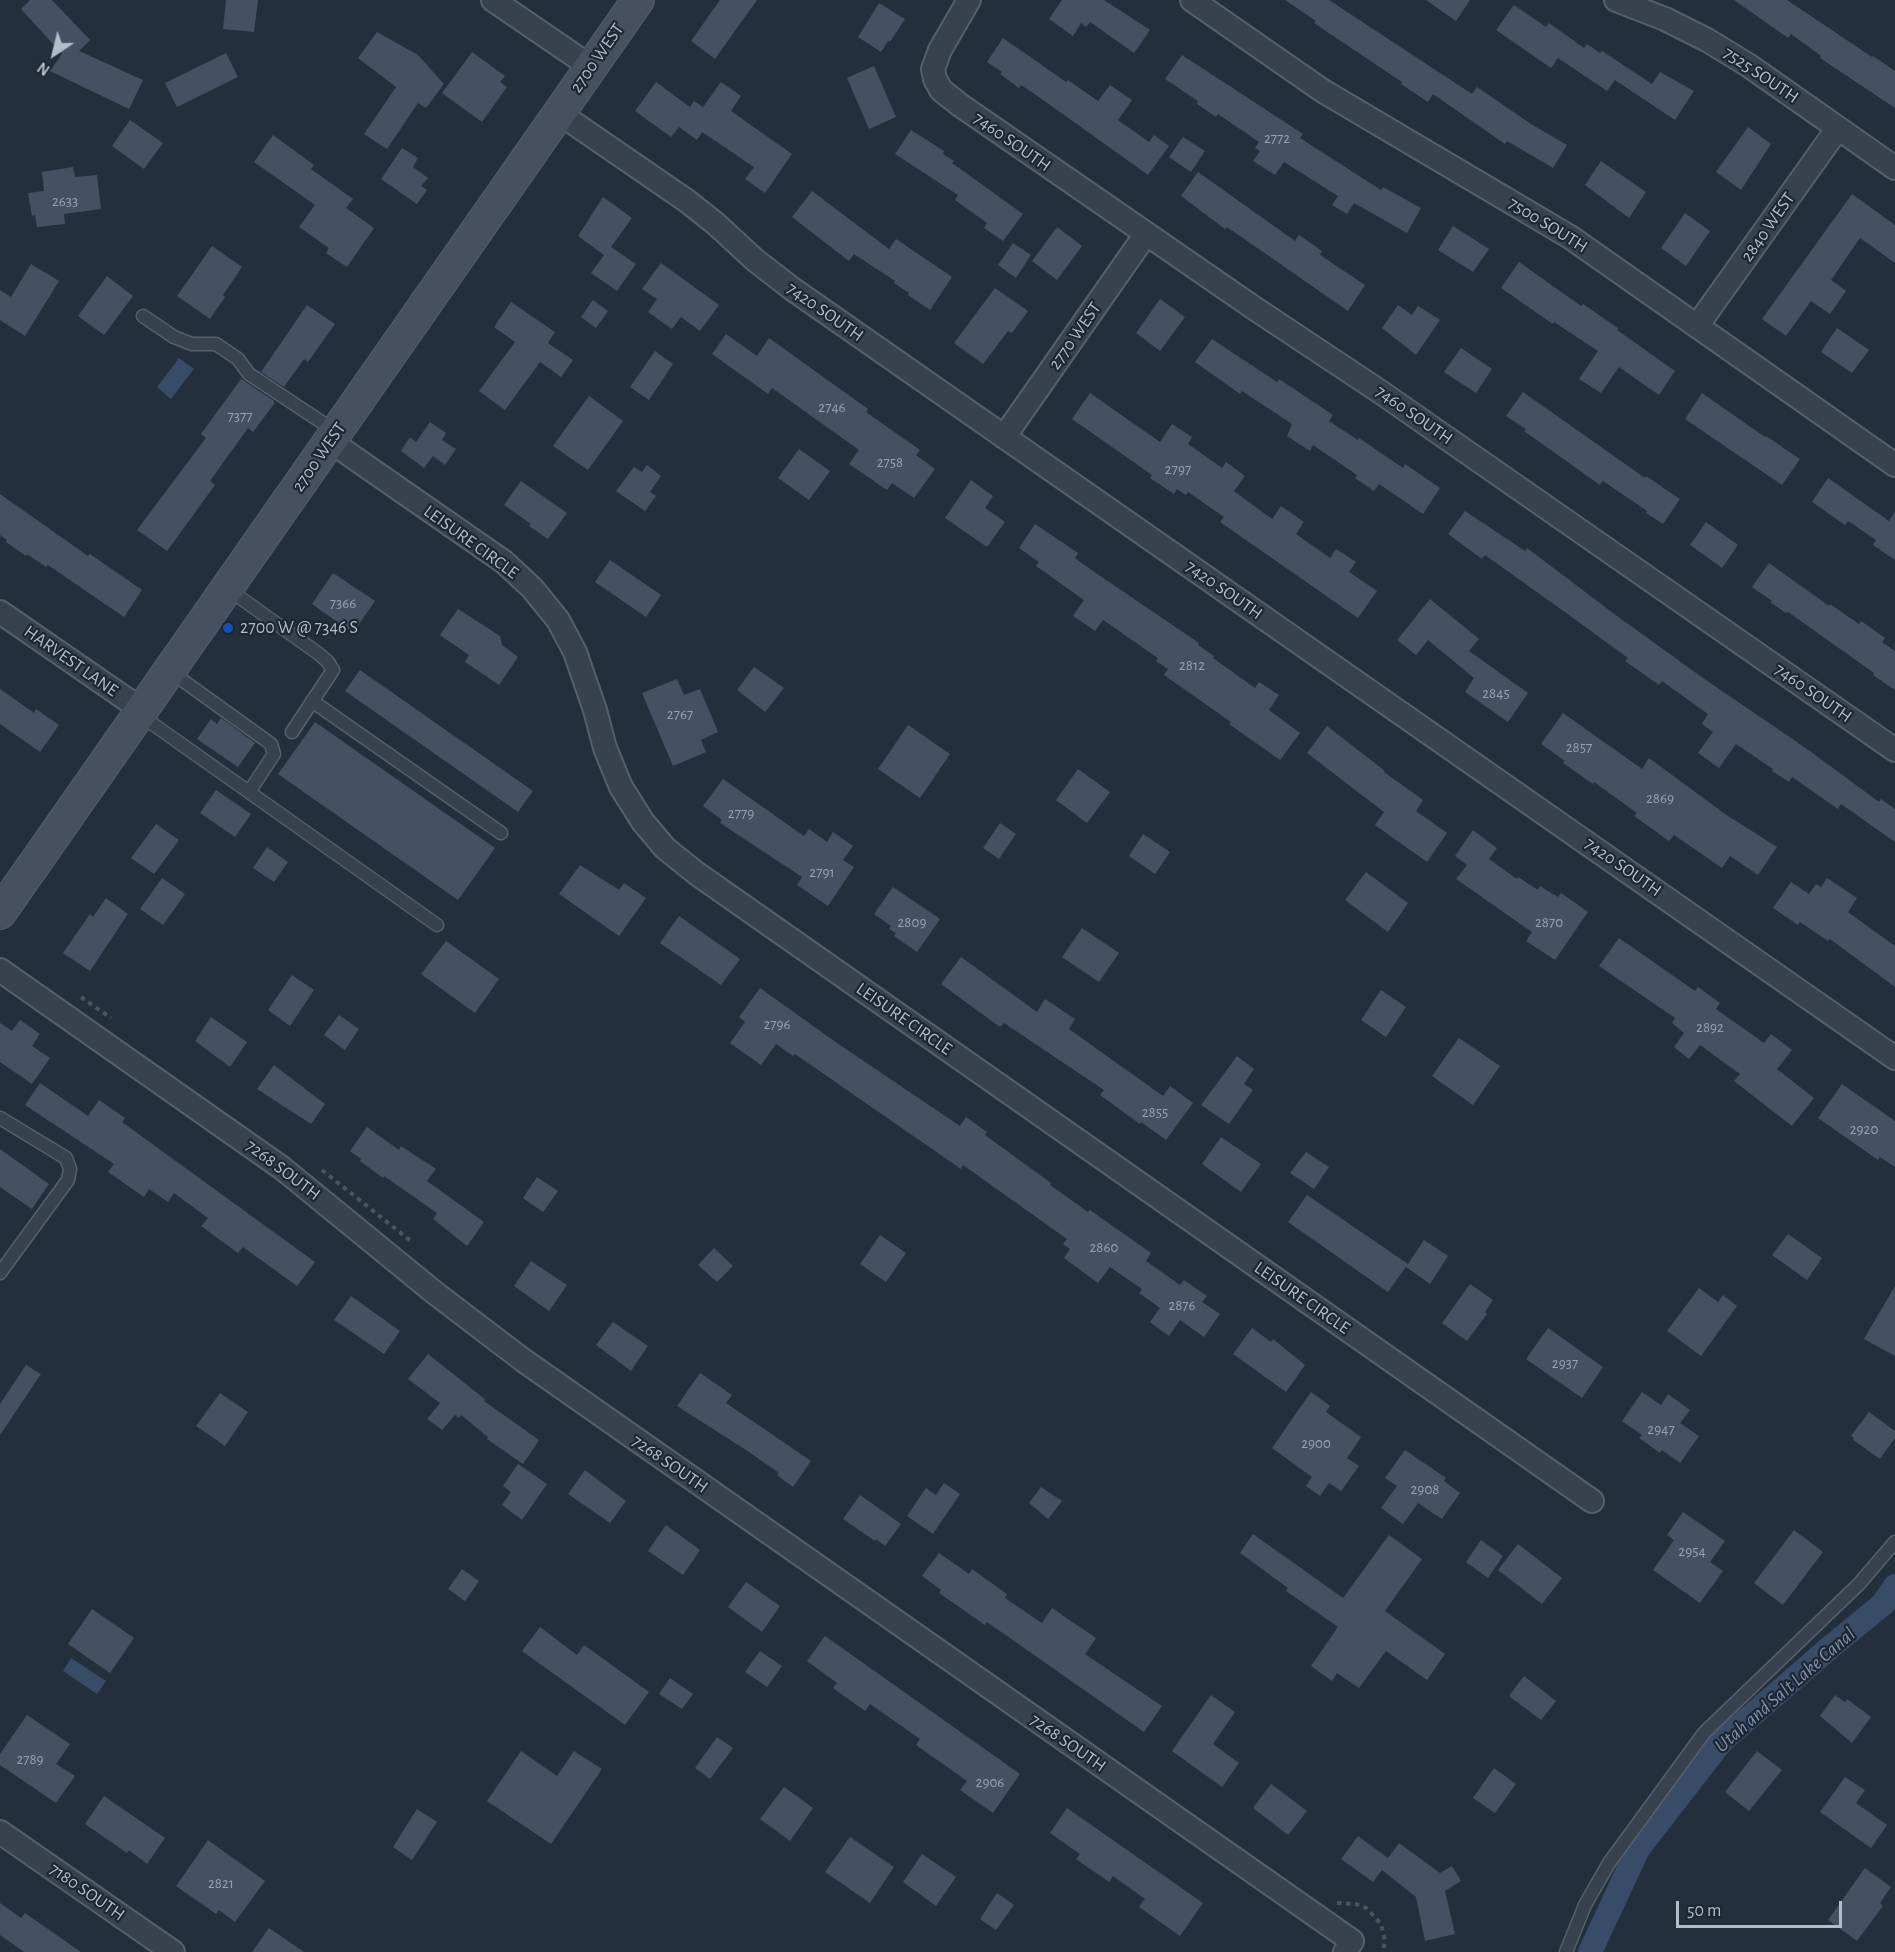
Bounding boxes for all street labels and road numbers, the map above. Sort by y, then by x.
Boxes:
street label: 2700 WEST [565,19,629,97]
street label: 7525 SOUTH [1719,42,1803,108]
street label: 7460 SOUTH [969,108,1055,176]
street label: 2840 WEST [1736,188,1800,266]
street label: 7500 SOUTH [1504,192,1592,258]
street label: 7420 SOUTH [782,278,868,346]
street label: 2770 WEST [1044,298,1106,374]
street label: 7460 SOUTH [1371,381,1457,449]
street label: 2700 WEST [287,418,351,496]
street label: LEISURE CIRCLE [419,500,523,584]
street label: 7420 SOUTH [1181,556,1267,624]
street label: HARVEST LANE [20,621,122,701]
street label: 7460 SOUTH [1770,659,1856,727]
street label: 7420 SOUTH [1580,833,1666,901]
street label: LEISURE CIRCLE [852,978,956,1060]
street label: 7268 SOUTH [241,1135,325,1205]
street label: LEISURE CIRCLE [1250,1257,1354,1339]
street label: 7268 SOUTH [628,1430,712,1498]
street label: 7268 SOUTH [1026,1709,1110,1777]
street label: 7180 SOUTH [45,1858,129,1926]

